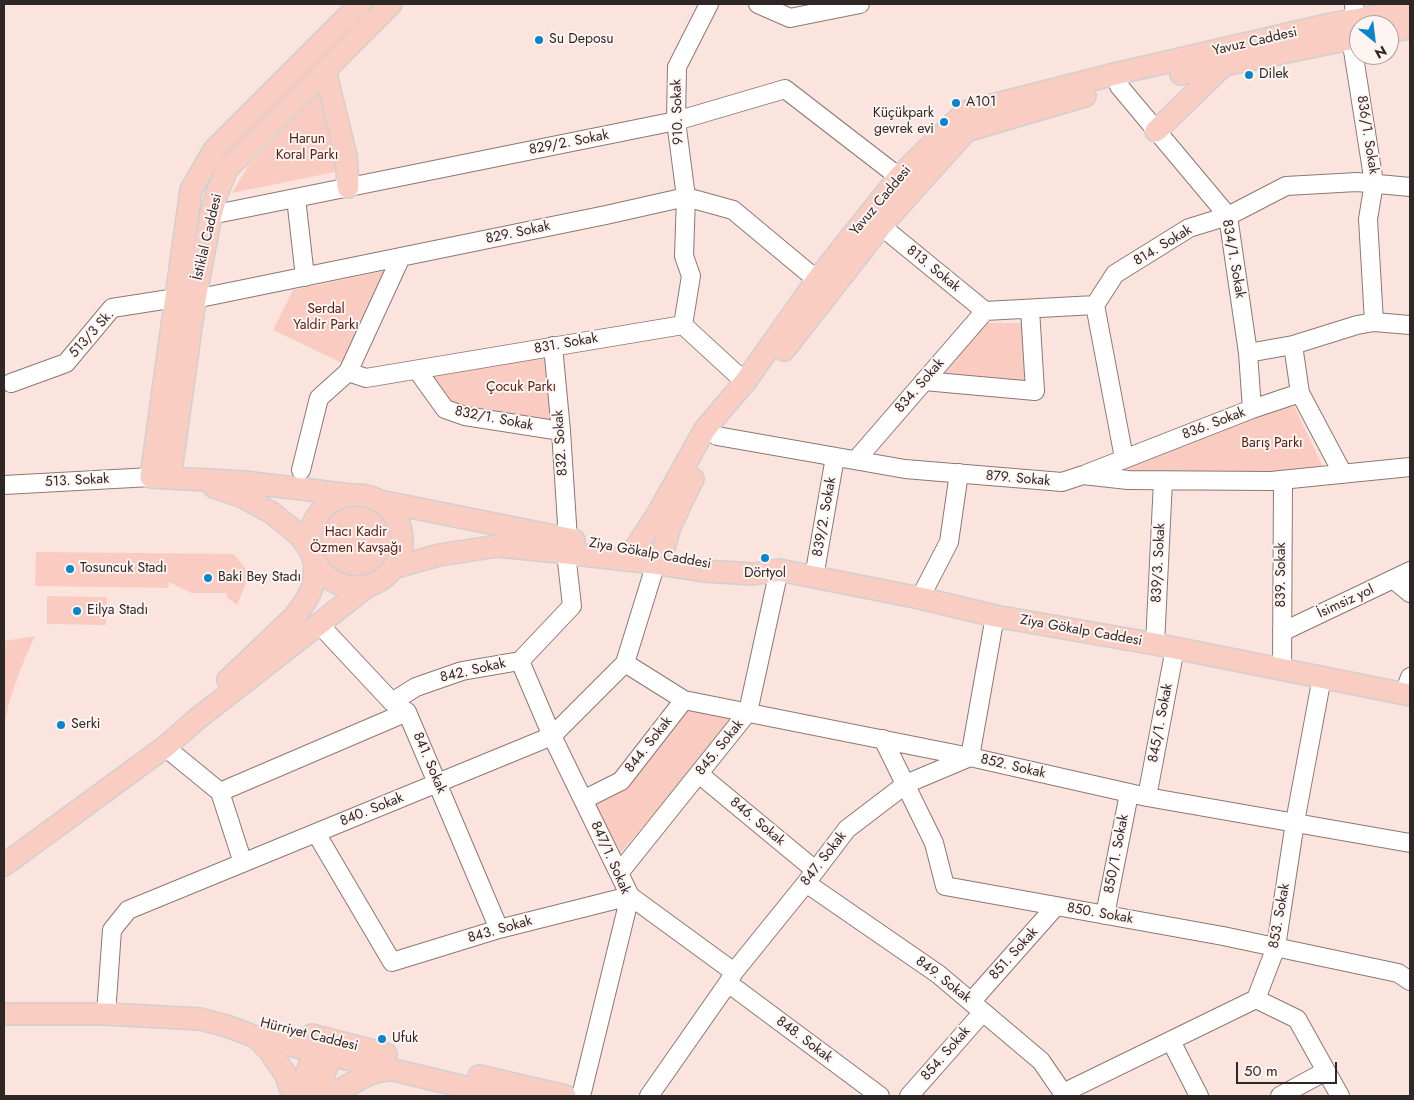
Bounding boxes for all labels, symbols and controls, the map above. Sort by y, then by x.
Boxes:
north arrow [1349,15,1399,65]
street label: Yavuz Caddesi [1211,24,1299,60]
place label: Su Deposu [549,32,614,48]
marker: Su Deposu [533,34,545,46]
text: N [1371,41,1391,64]
place label: Dilek [1259,67,1289,83]
marker: Dilek [1243,69,1255,81]
street label: 910. Sokak [668,79,688,145]
street label: 836/1. Sokak [1352,94,1382,176]
place label: A101 [966,95,996,111]
marker: A101 [950,97,962,109]
place label: Küçükpark gevrek evi [873,106,934,138]
marker: Küçükpark gevrek evi [938,116,950,128]
street label: 829/2. Sokak [528,127,610,159]
park label: Harun Koral Parkı [276,132,338,164]
street label: Yavuz Caddesi [847,163,915,239]
street label: İstiklal Caddesi [190,192,226,282]
street label: 829. Sokak [484,218,552,248]
street label: 834/1. Sokak [1218,218,1248,300]
street label: 814. Sokak [1131,222,1195,270]
street label: 813. Sokak [903,242,963,296]
park label: Serdal Yaldir Parkı [293,302,359,334]
street label: 513/3 Sk. [66,306,118,362]
street label: 831. Sokak [533,330,599,358]
street label: 834. Sokak [892,356,948,416]
park label: Çocuk Parkı [486,380,556,396]
street label: 832/1. Sokak [453,403,535,435]
street label: 836. Sokak [1180,404,1248,444]
street label: 832. Sokak [550,409,572,477]
park label: Barış Parkı [1241,436,1303,452]
street label: 879. Sokak [985,468,1051,490]
street label: 513. Sokak [44,471,110,491]
street label: 839/2. Sokak [810,476,840,558]
street label: 839/3. Sokak [1149,523,1169,603]
park label: Hacı Kadir Özmen Kavşağı [310,525,402,558]
street label: Ziya Gökalp Caddesi [588,535,712,573]
street label: 839. Sokak [1274,542,1290,608]
marker: Dörtyol [759,552,771,564]
place label: Tosuncuk Stadı [80,561,167,577]
marker: Tosuncuk Stadı [64,563,76,575]
place label: Dörtyol [744,566,786,582]
place label: Baki Bey Stadı [218,570,301,586]
marker: Baki Bey Stadı [202,572,214,584]
street label: İsimsiz yol [1315,582,1377,622]
place label: Eilya Stadı [87,603,148,619]
marker: Eilya Stadı [71,605,83,617]
street label: Ziya Gökalp Caddesi [1019,612,1143,650]
street label: 842. Sokak [439,655,507,687]
street label: 845/1. Sokak [1145,682,1177,764]
street label: 844. Sokak [622,714,676,776]
place label: Serki [71,717,100,733]
street label: 845. Sokak [693,717,747,779]
marker: Serki [55,719,67,731]
street label: 841. Sokak [409,730,449,796]
street label: 852. Sokak [979,751,1047,783]
street label: 840. Sokak [338,790,406,830]
street label: 846. Sokak [726,794,788,850]
street label: 850/1. Sokak [1101,813,1133,895]
street label: 847/1. Sokak [586,819,634,897]
street label: 847. Sokak [798,828,850,890]
street label: 853. Sokak [1266,882,1294,950]
street label: 850. Sokak [1066,900,1134,928]
street label: 843. Sokak [466,913,534,947]
street label: 851. Sokak [986,924,1042,984]
street label: 849. Sokak [912,953,974,1007]
street label: 848. Sokak [773,1013,835,1067]
street label: Hürriyet Caddesi [258,1015,360,1055]
street label: 854. Sokak [918,1023,974,1085]
place label: Ufuk [392,1031,418,1047]
marker: Ufuk [376,1033,388,1045]
scale bar [1239,1052,1340,1084]
text: 50 m [1244,1060,1278,1082]

